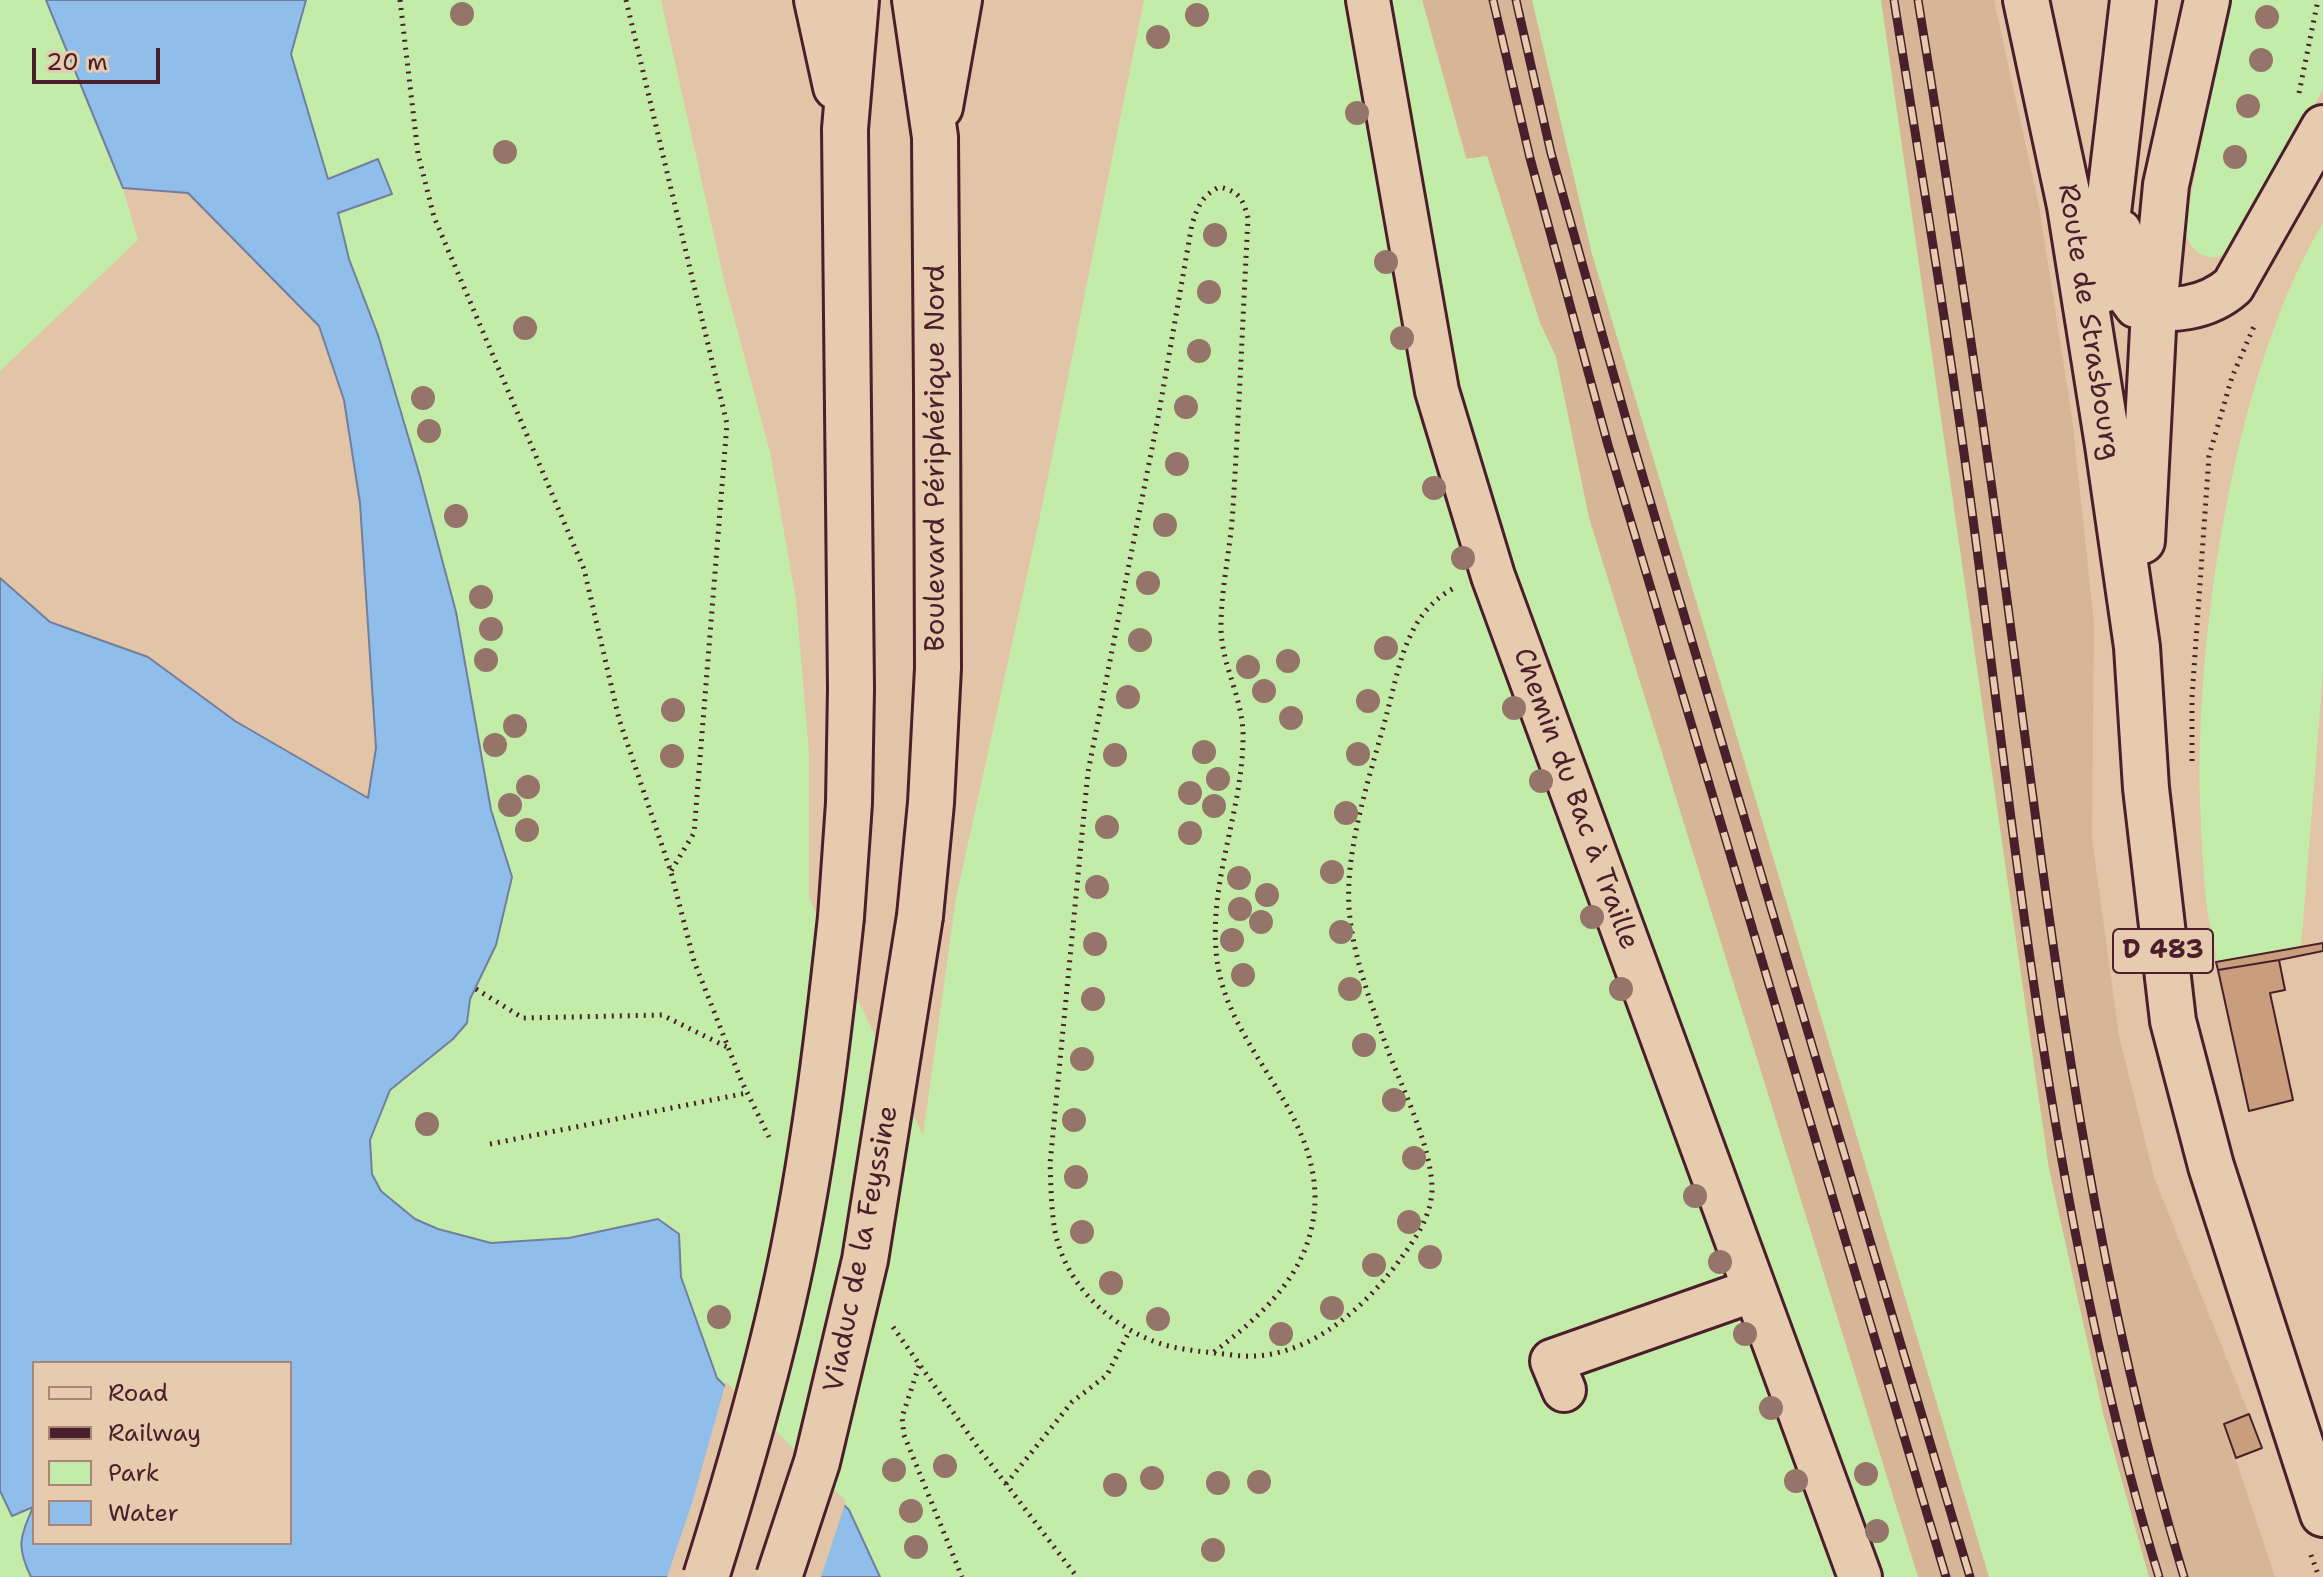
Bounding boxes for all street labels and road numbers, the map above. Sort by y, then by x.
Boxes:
street label: Route de Strasbourg [2050,181,2126,463]
street label: Boulevard Périphérique Nord [920,264,954,652]
street label: Chemin du Bac à Traille [1505,644,1645,954]
road number: D 483 [2113,929,2213,973]
street label: Viaduc de la Feyssine [818,1103,906,1395]

